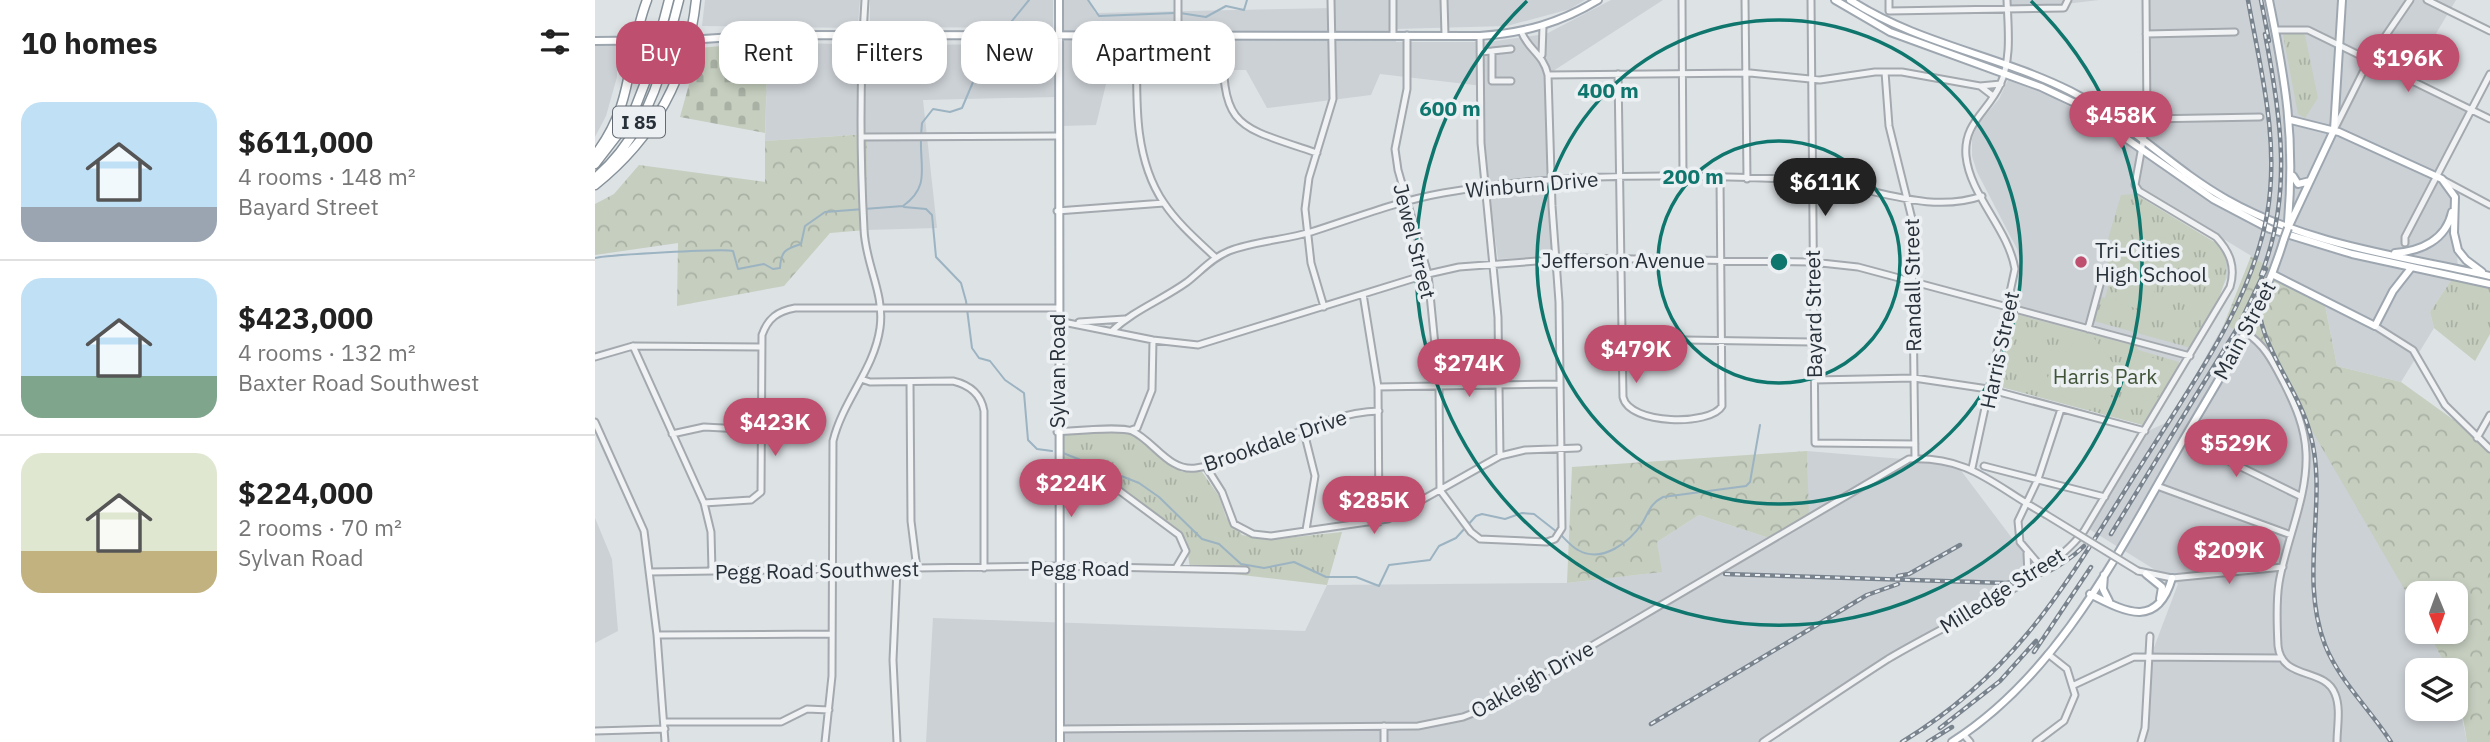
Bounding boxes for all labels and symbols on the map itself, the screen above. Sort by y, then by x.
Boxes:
pin: $196K [2359,34,2457,94]
text: 400 m [1577,76,1639,104]
pin: $458K [2072,92,2170,151]
text: 600 m [1419,94,1481,122]
road number: I 85 [613,106,665,138]
pin: $611K [1776,158,1874,218]
text: 200 m [1662,162,1724,190]
street label: Winburn Drive [1464,164,1600,204]
street label: Jewel Street [1387,180,1443,302]
street label: Randall Street [1897,218,1927,352]
place label: Tri-Cities High School [2095,236,2207,288]
street label: Jefferson Avenue [1541,246,1705,274]
street label: Bayard Street [1798,249,1828,379]
centre of rings [1767,250,1791,274]
marker: Tri-Cities High School [2073,254,2089,270]
street label: Main Street [2206,276,2282,384]
street label: Harris Street [1973,289,2025,411]
street label: Sylvan Road [1043,314,1071,428]
pin: $479K [1587,326,1685,385]
pin: $274K [1420,340,1518,399]
park label: Harris Park [2053,362,2157,390]
pin: $423K [726,398,824,458]
street label: Brookdale Drive [1200,402,1350,478]
pin: $529K [2187,420,2285,479]
pin: $224K [1022,460,1120,519]
pin: $285K [1325,476,1423,536]
pin: $209K [2180,526,2278,586]
street label: Milledge Street [1934,540,2070,640]
street label: Pegg Road Southwest [715,554,919,586]
street label: Pegg Road [1030,554,1130,582]
north arrow [2405,581,2467,644]
street label: Oakleigh Drive [1466,634,1598,724]

